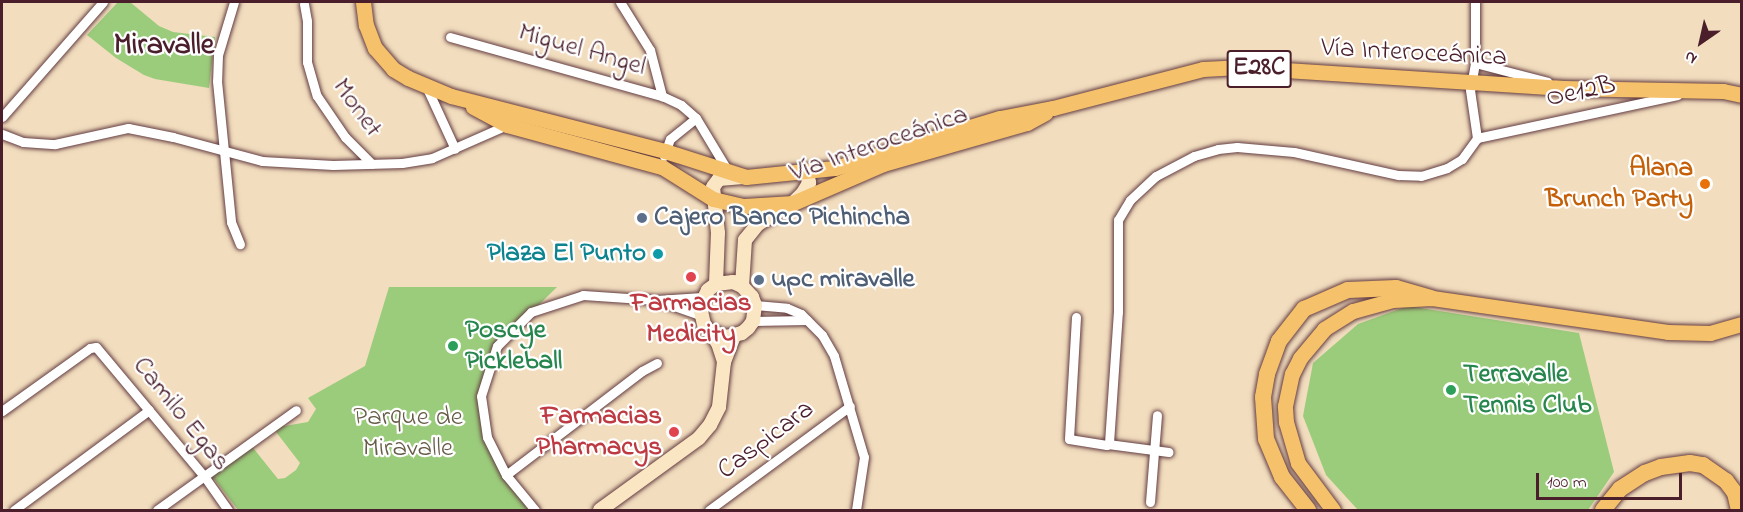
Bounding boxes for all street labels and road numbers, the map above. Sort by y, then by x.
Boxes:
street label: Miguel Angel [515,16,649,84]
street label: Vía Interoceánica [1320,32,1508,74]
road number: E28C [1226,46,1292,92]
street label: Oe12B [1543,69,1619,115]
street label: Monet [325,72,389,144]
street label: Vía Interoceánica [786,98,972,190]
street label: Camilo Egas [125,350,237,478]
street label: Caspicara [711,393,821,487]

